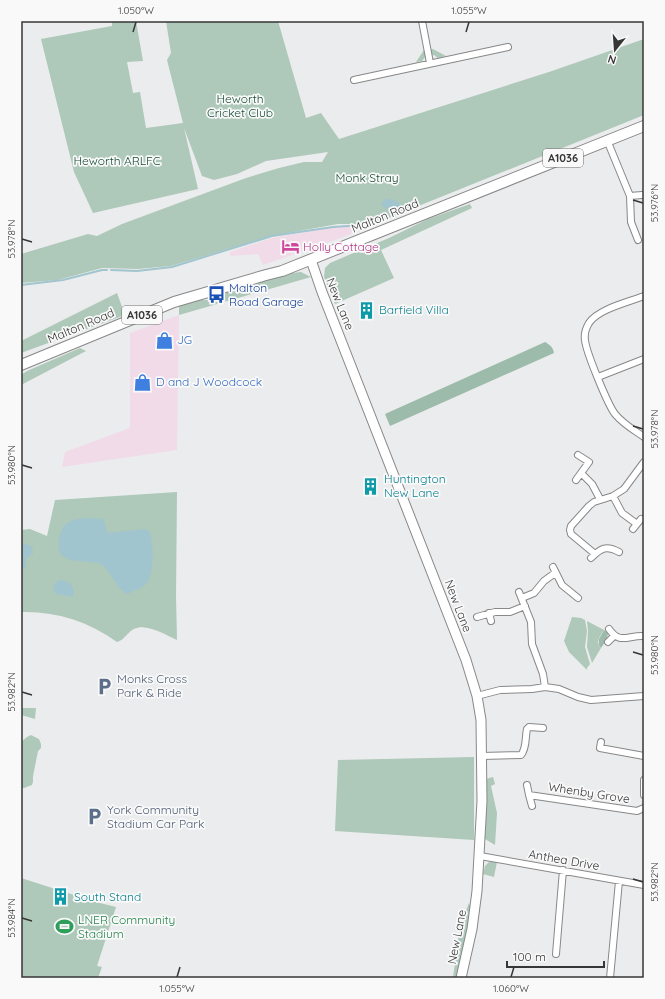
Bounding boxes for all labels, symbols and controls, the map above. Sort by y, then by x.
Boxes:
text: 1.050°W [118,4,154,17]
text: 1.055°W [451,4,487,17]
north arrow [595,30,635,70]
text: N [606,52,618,67]
park label: Heworth Cricket Club [207,91,273,120]
road number: A1036 [543,149,583,167]
park label: Heworth ARLFC [73,153,161,168]
park label: Monk Stray [335,170,399,185]
text: 53.976°N [648,184,661,222]
street label: Malton Road [349,195,421,236]
text: 53.978°N [5,220,18,258]
hotel icon: Holly Cottage [280,237,300,257]
place label: Holly Cottage [303,239,379,254]
street label: New Lane [323,275,358,332]
place label: Malton Road Garage [229,280,304,309]
bus stop icon: Malton Road Garage [206,285,226,305]
building icon: Barfield Villa [356,300,376,320]
place label: Barfield Villa [379,302,449,317]
street label: Malton Road [45,305,116,346]
road number: A1036 [122,306,162,324]
shop icon: JG [154,330,174,350]
place label: JG [177,332,192,347]
shop icon: D and J Woodcock [133,372,153,392]
place label: D and J Woodcock [156,374,262,389]
text: 53.978°N [648,410,661,448]
text: 53.980°N [5,445,18,485]
place label: Huntington New Lane [384,471,446,500]
building icon: Huntington New Lane [361,476,381,496]
street label: New Lane [442,577,475,634]
text: 53.980°N [648,635,661,675]
place label: Monks Cross Park & Ride [117,671,187,700]
text: 53.982°N [5,672,18,712]
parking icon: Monks Cross Park & Ride [94,676,114,696]
street label: Whenby Grove [547,779,631,806]
place label: York Community Stadium Car Park [107,802,204,831]
parking icon: York Community Stadium Car Park [84,807,104,827]
street label: Anthea Drive [527,846,601,873]
text: 53.982°N [648,862,661,902]
building icon: South Stand [51,887,71,907]
place label: South Stand [74,889,141,904]
text: 53.984°N [5,898,18,938]
street label: New Lane [444,908,469,965]
place label: LNER Community Stadium [78,912,175,941]
sports icon: LNER Community Stadium [55,917,75,937]
scale bar [507,943,604,969]
text: 100 m [513,949,546,964]
text: 1.055°W [159,982,195,995]
text: 1.060°W [493,982,529,995]

